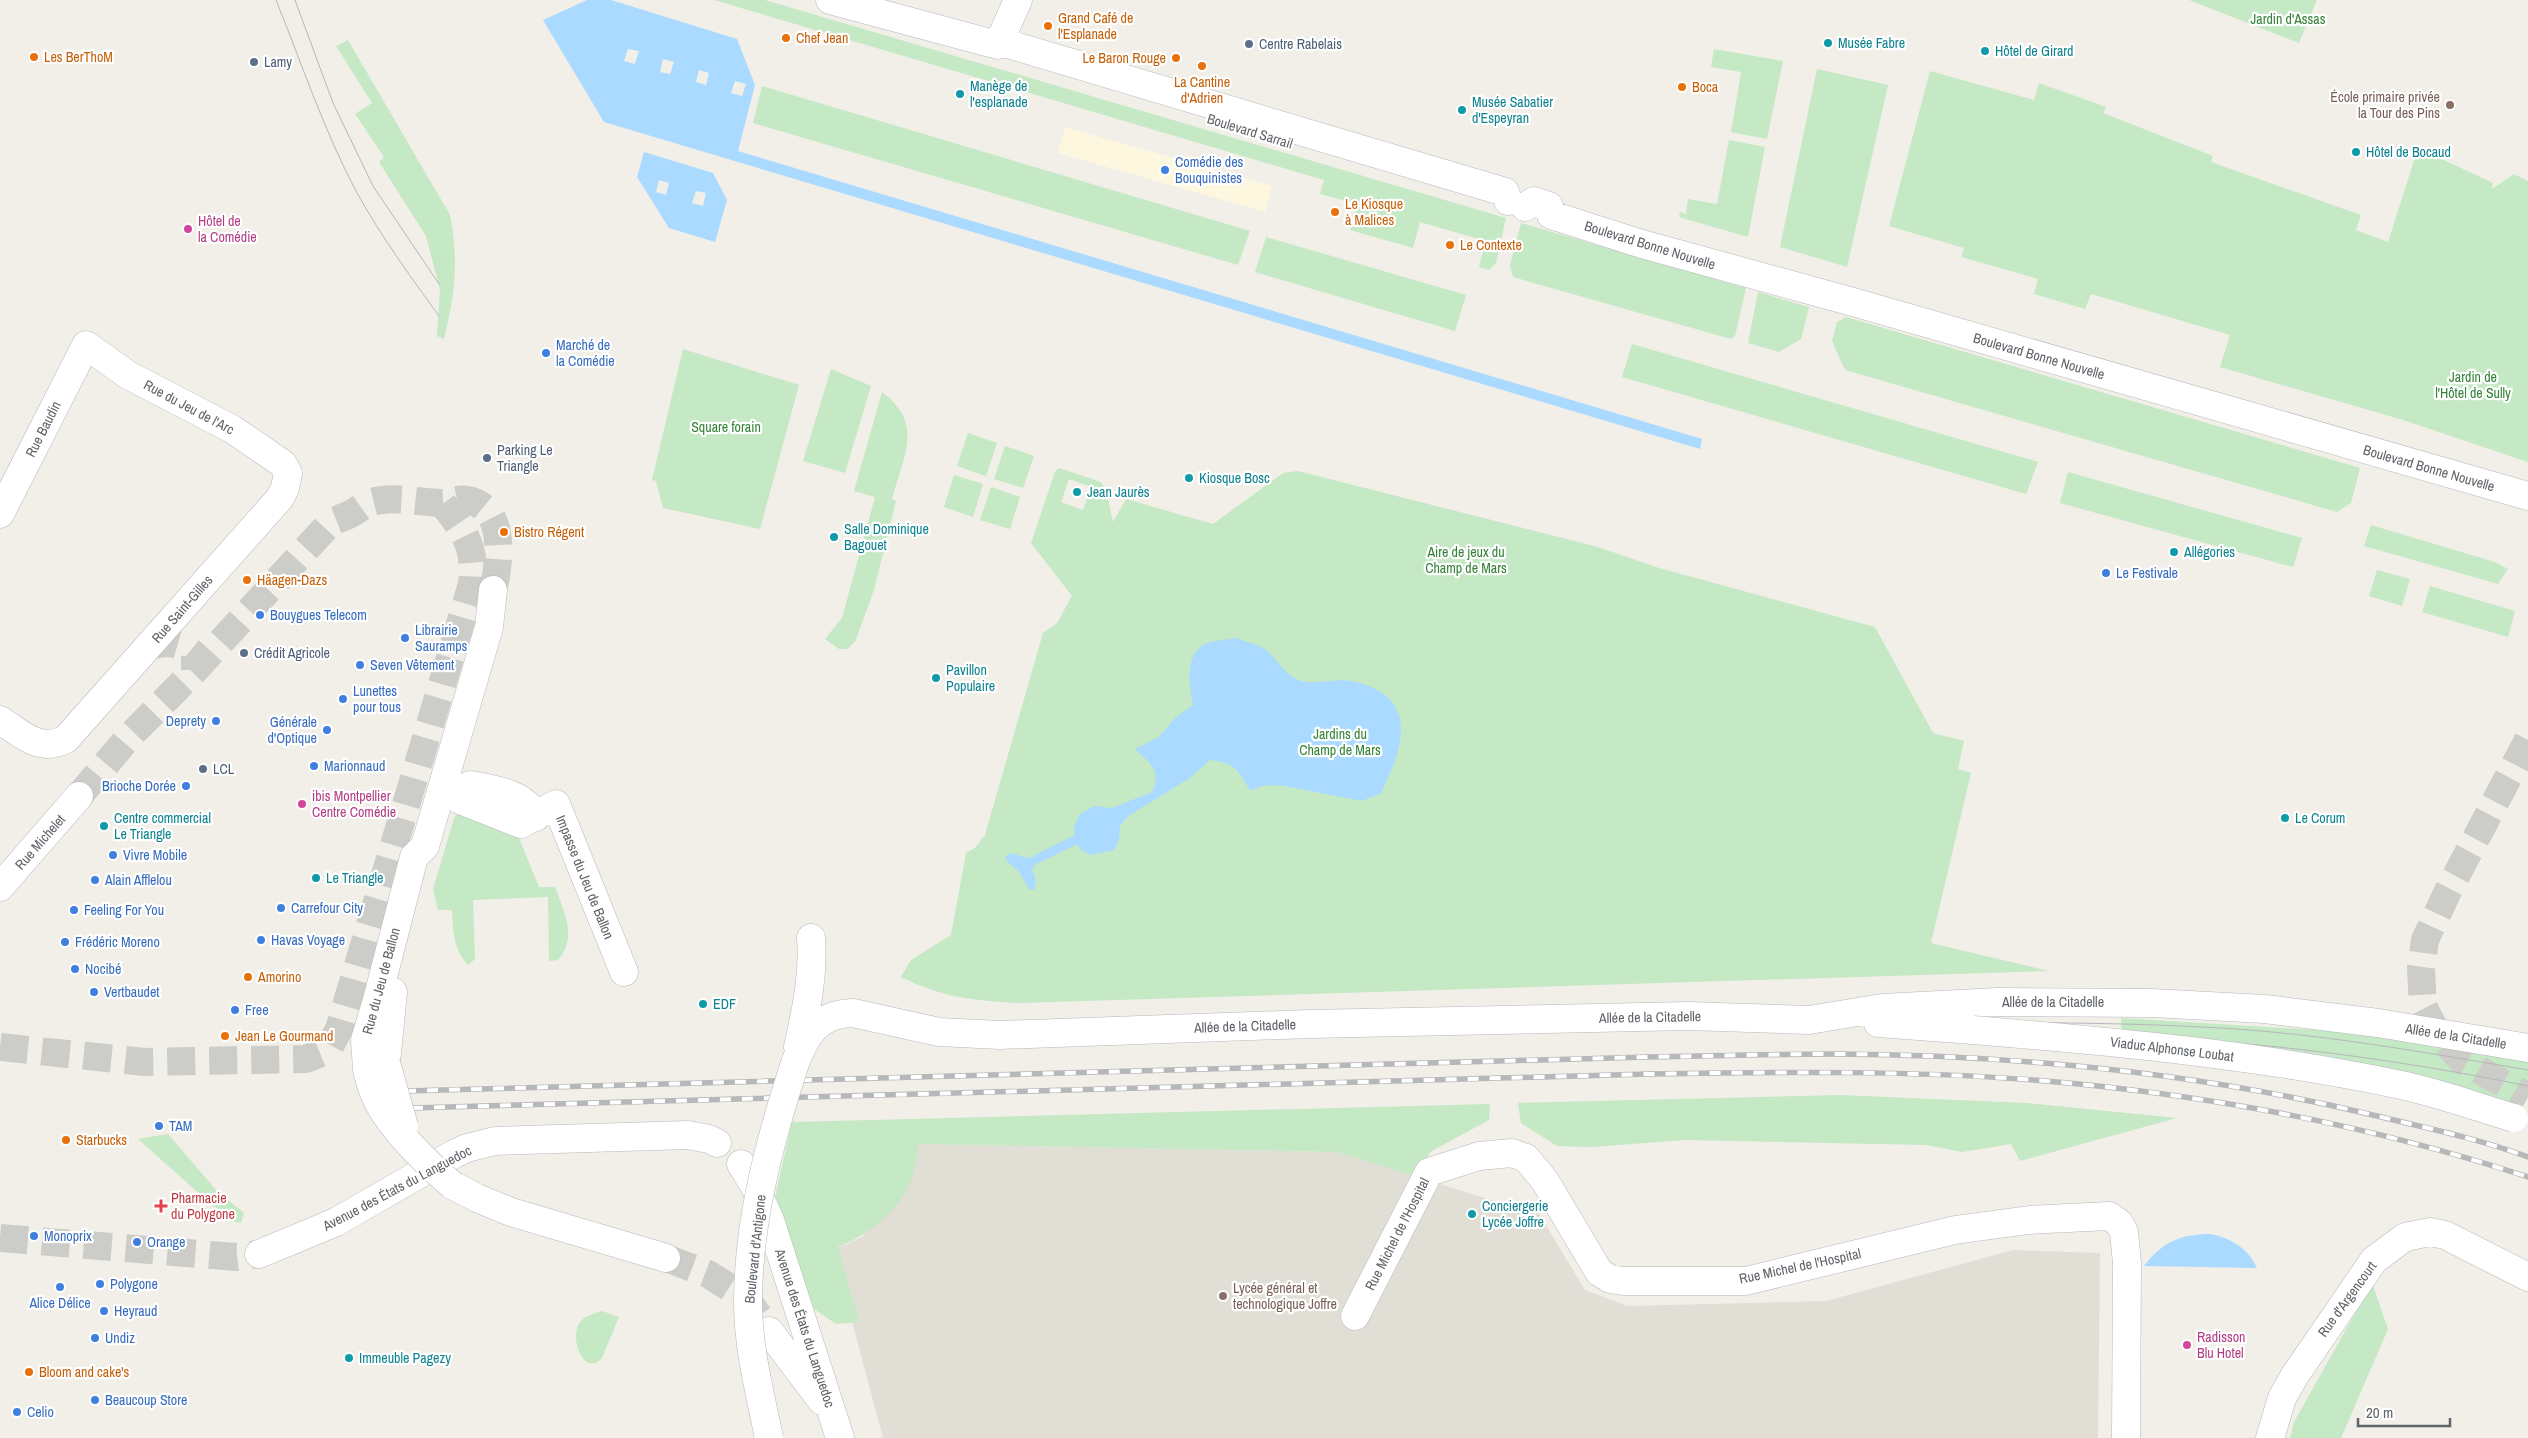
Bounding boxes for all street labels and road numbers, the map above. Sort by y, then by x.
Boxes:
street label: Boulevard Sarrail [1205,109,1295,153]
street label: Boulevard Bonne Nouvelle [1582,217,1718,273]
street label: Boulevard Bonne Nouvelle [1971,329,2107,383]
street label: Rue du Jeu de l'Arc [141,376,238,439]
street label: Rue Baudin [21,398,65,460]
street label: Boulevard Bonne Nouvelle [2361,441,2497,495]
street label: Rue Saint-Gilles [148,571,217,647]
street label: Rue Michelet [11,811,69,873]
street label: Impasse du Jeu de Ballon [552,812,618,942]
street label: Rue du Jeu de Ballon [358,926,404,1036]
street label: Allée de la Citadelle [2001,993,2104,1011]
street label: Allée de la Citadelle [1598,1007,1701,1027]
street label: Allée de la Citadelle [1193,1015,1296,1037]
street label: Allée de la Citadelle [2403,1019,2508,1053]
street label: Viaduc Alphonse Loubat [2109,1032,2235,1066]
street label: Avenue des États du Languedoc [319,1141,475,1235]
street label: Rue Michel de l'Hospital [1361,1175,1433,1293]
street label: Boulevard d'Antigone [740,1194,770,1304]
street label: Rue Michel de l'Hospital [1737,1244,1863,1288]
street label: Avenue des États du Languedoc [771,1245,839,1410]
street label: Rue d'Argencourt [2314,1258,2380,1340]

